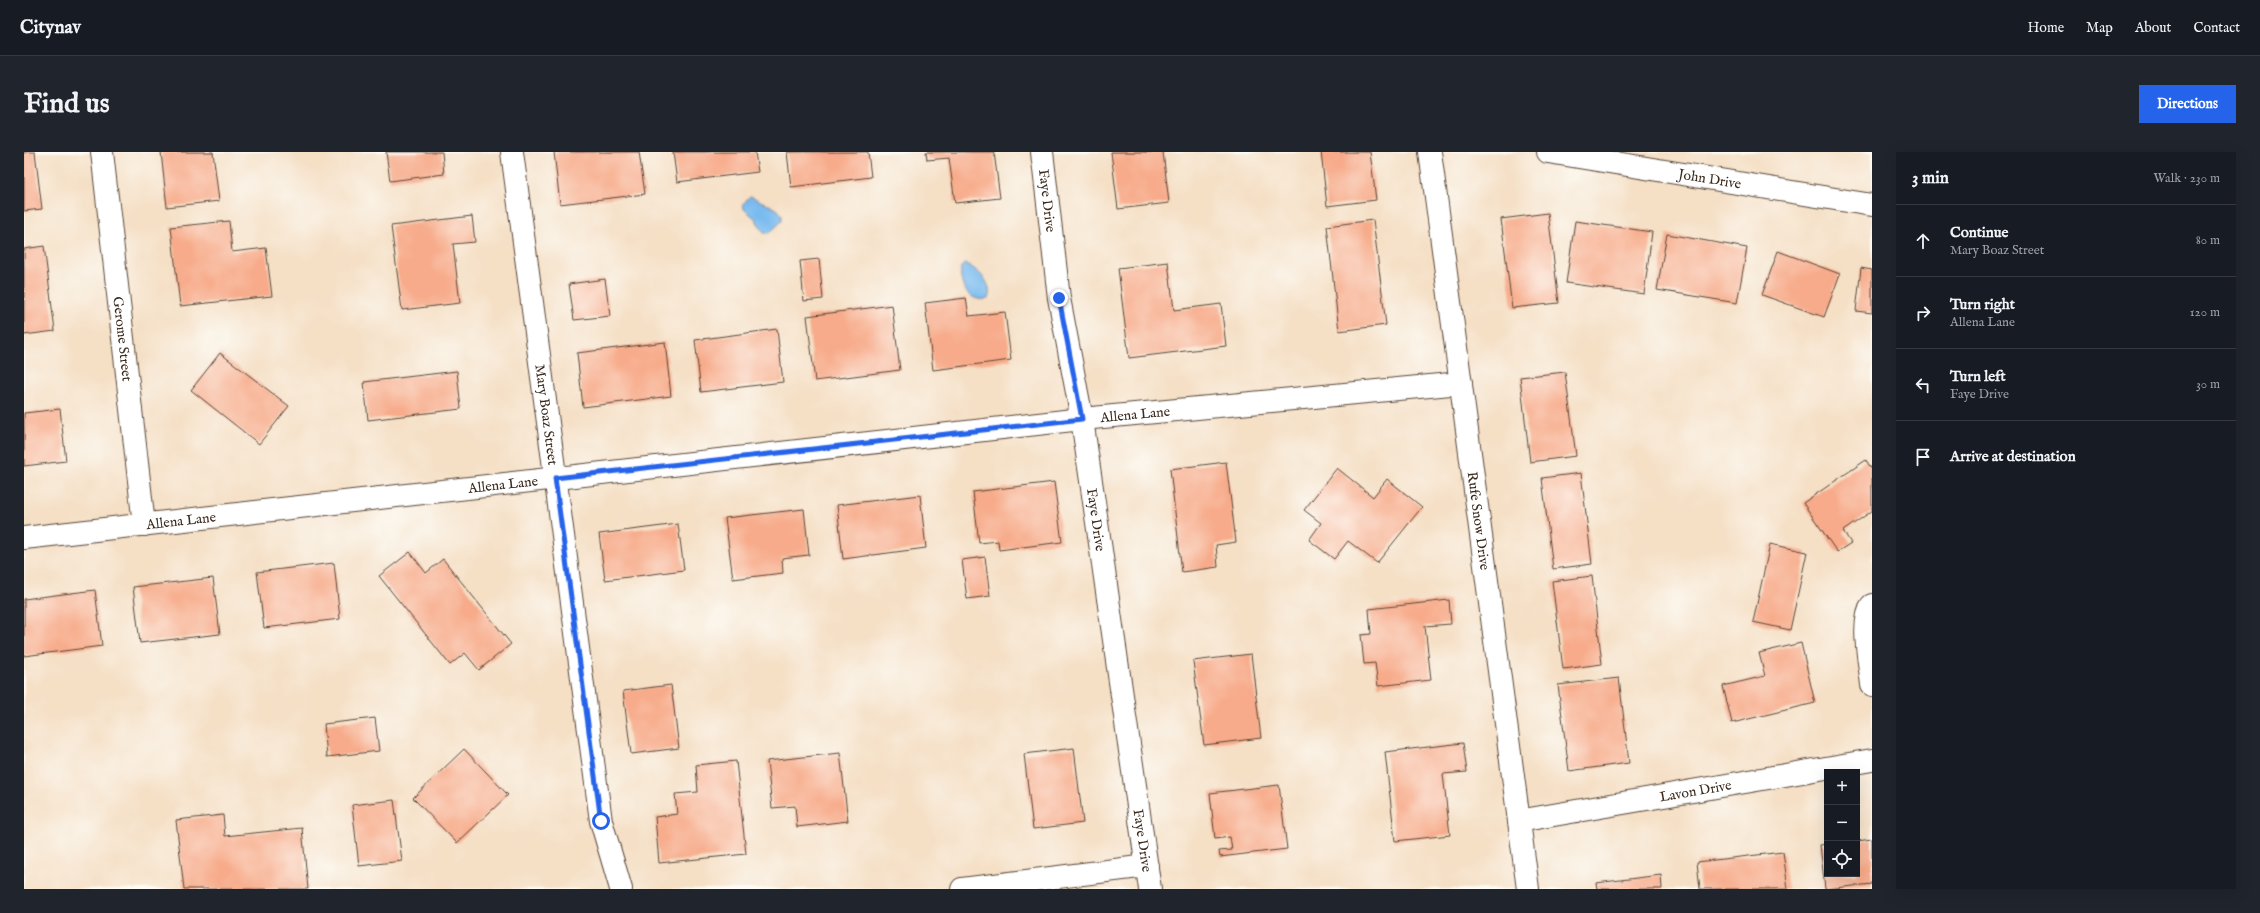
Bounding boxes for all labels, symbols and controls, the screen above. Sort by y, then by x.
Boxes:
text: Citynav [20,16,81,40]
text: Home [2028,19,2064,37]
text: Map [2086,19,2113,37]
text: About [2135,19,2171,37]
text: Contact [2193,19,2240,37]
button: Directions [2139,85,2236,123]
text: Find us [24,87,110,122]
street label: John Drive [1675,165,1743,194]
street label: Faye Drive [1034,168,1059,234]
text: 3 min [1912,168,1949,189]
text: Walk · 230 m [2154,170,2220,187]
text: Continue [1950,223,2008,242]
icon: ahead [1912,230,1934,252]
text: 80 m [2196,232,2220,249]
text: Mary Boaz Street [1950,242,2044,259]
route end [1050,289,1068,307]
text: Turn right [1950,295,2015,314]
street label: Gerome Street [108,296,136,383]
icon: right [1912,302,1934,324]
text: 120 m [2190,304,2220,321]
text: Allena Lane [1950,314,2015,331]
street label: Mary Boaz Street [530,363,562,467]
text: Turn left [1950,367,2006,386]
icon: left [1912,374,1934,396]
text: 30 m [2196,376,2220,393]
text: Faye Drive [1950,386,2009,403]
street label: Allena Lane [1098,403,1171,427]
icon: arrive [1912,446,1934,468]
text: Arrive at destination [1950,447,2076,466]
street label: Rufe Snow Drive [1463,470,1494,572]
street label: Allena Lane [466,472,539,498]
street label: Faye Drive [1082,487,1109,553]
street label: Allena Lane [144,508,217,534]
map controls [1824,769,1860,877]
button: + [1824,769,1860,805]
street label: Lavon Drive [1658,776,1733,807]
button: − [1824,805,1860,841]
street label: Faye Drive [1129,808,1156,874]
route start [592,812,610,830]
button: locate [1824,841,1860,877]

